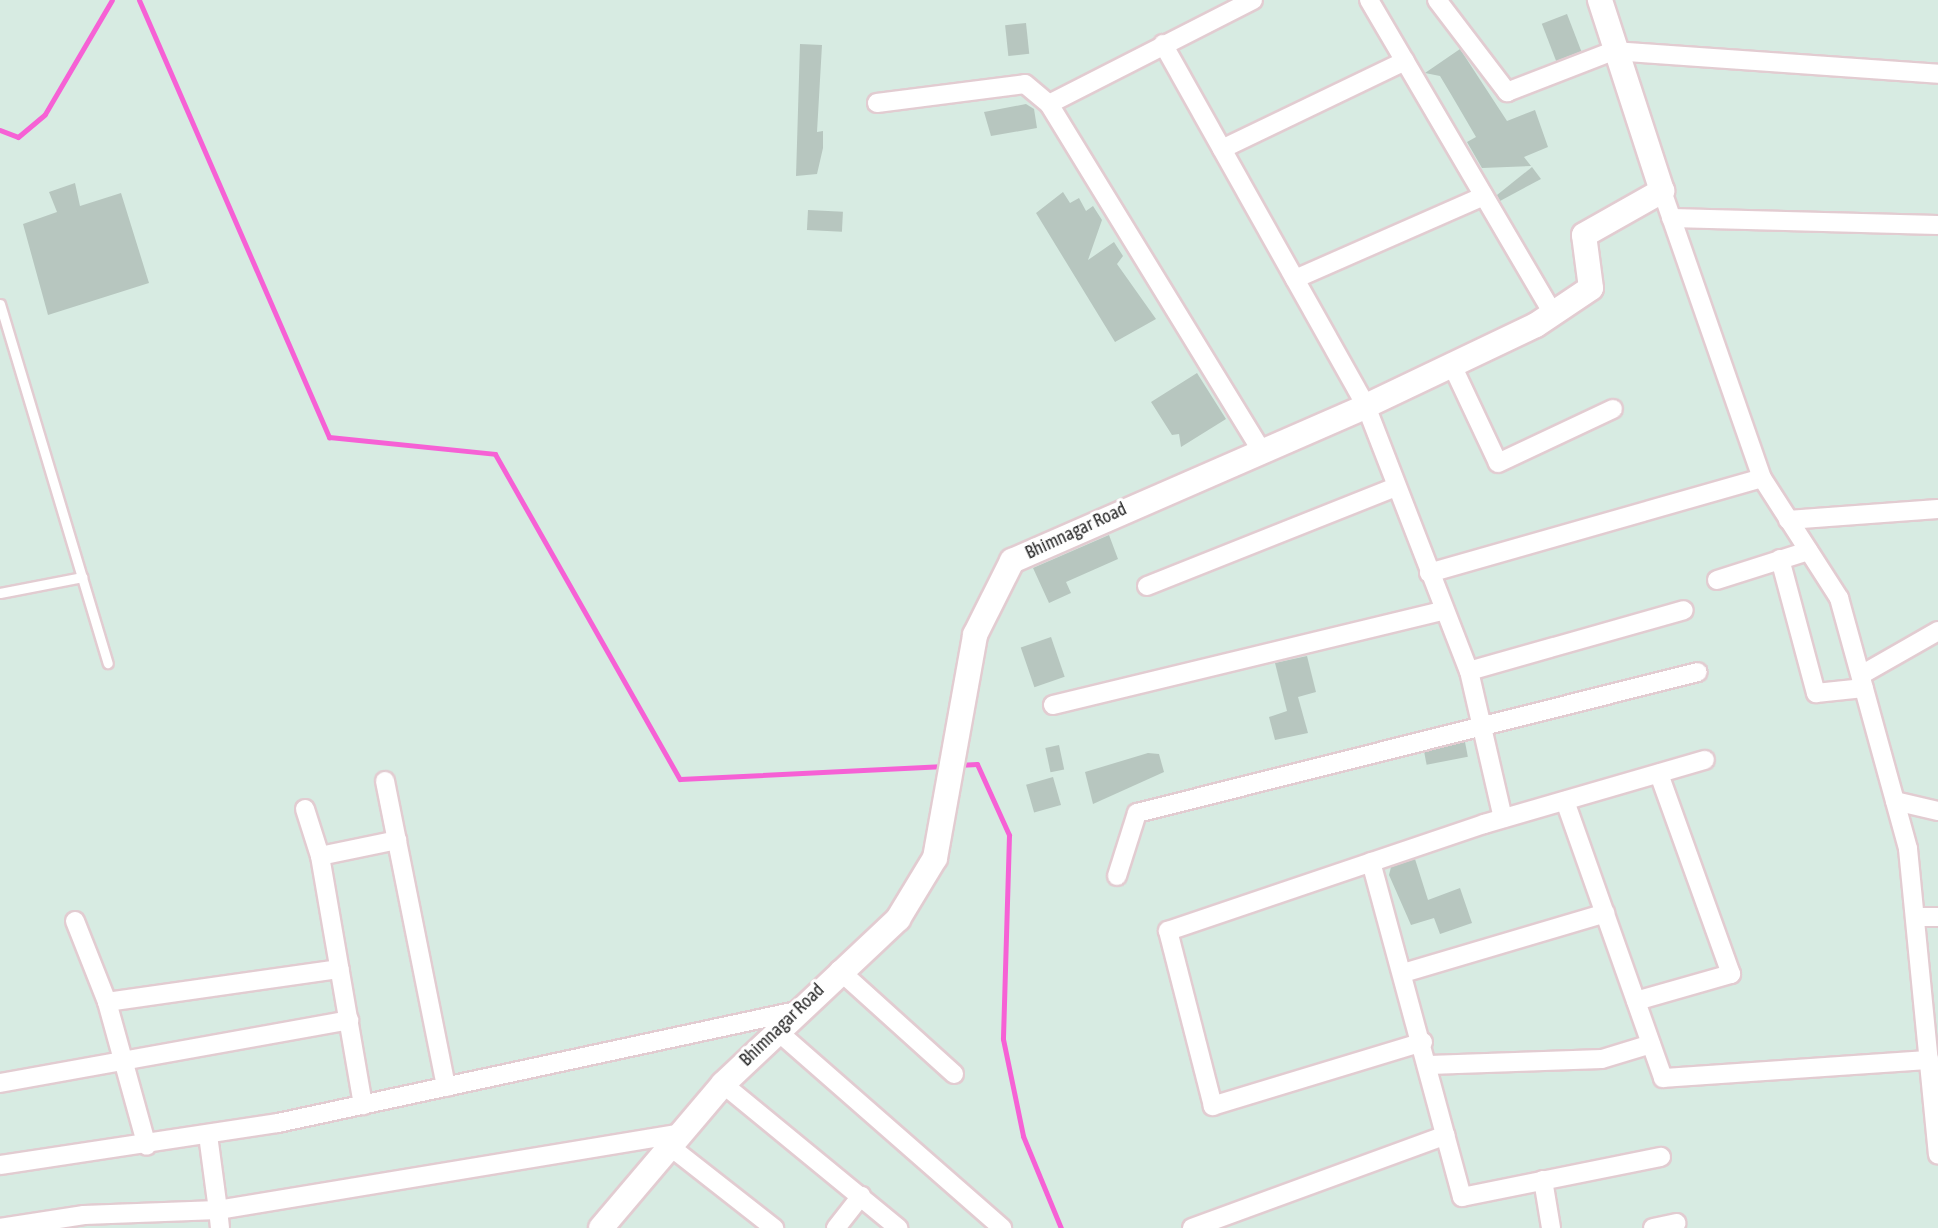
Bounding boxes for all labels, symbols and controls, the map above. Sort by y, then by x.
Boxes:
street label: Bhimnagar Road [1022,498,1130,564]
street label: Bhimnagar Road [735,979,829,1071]

